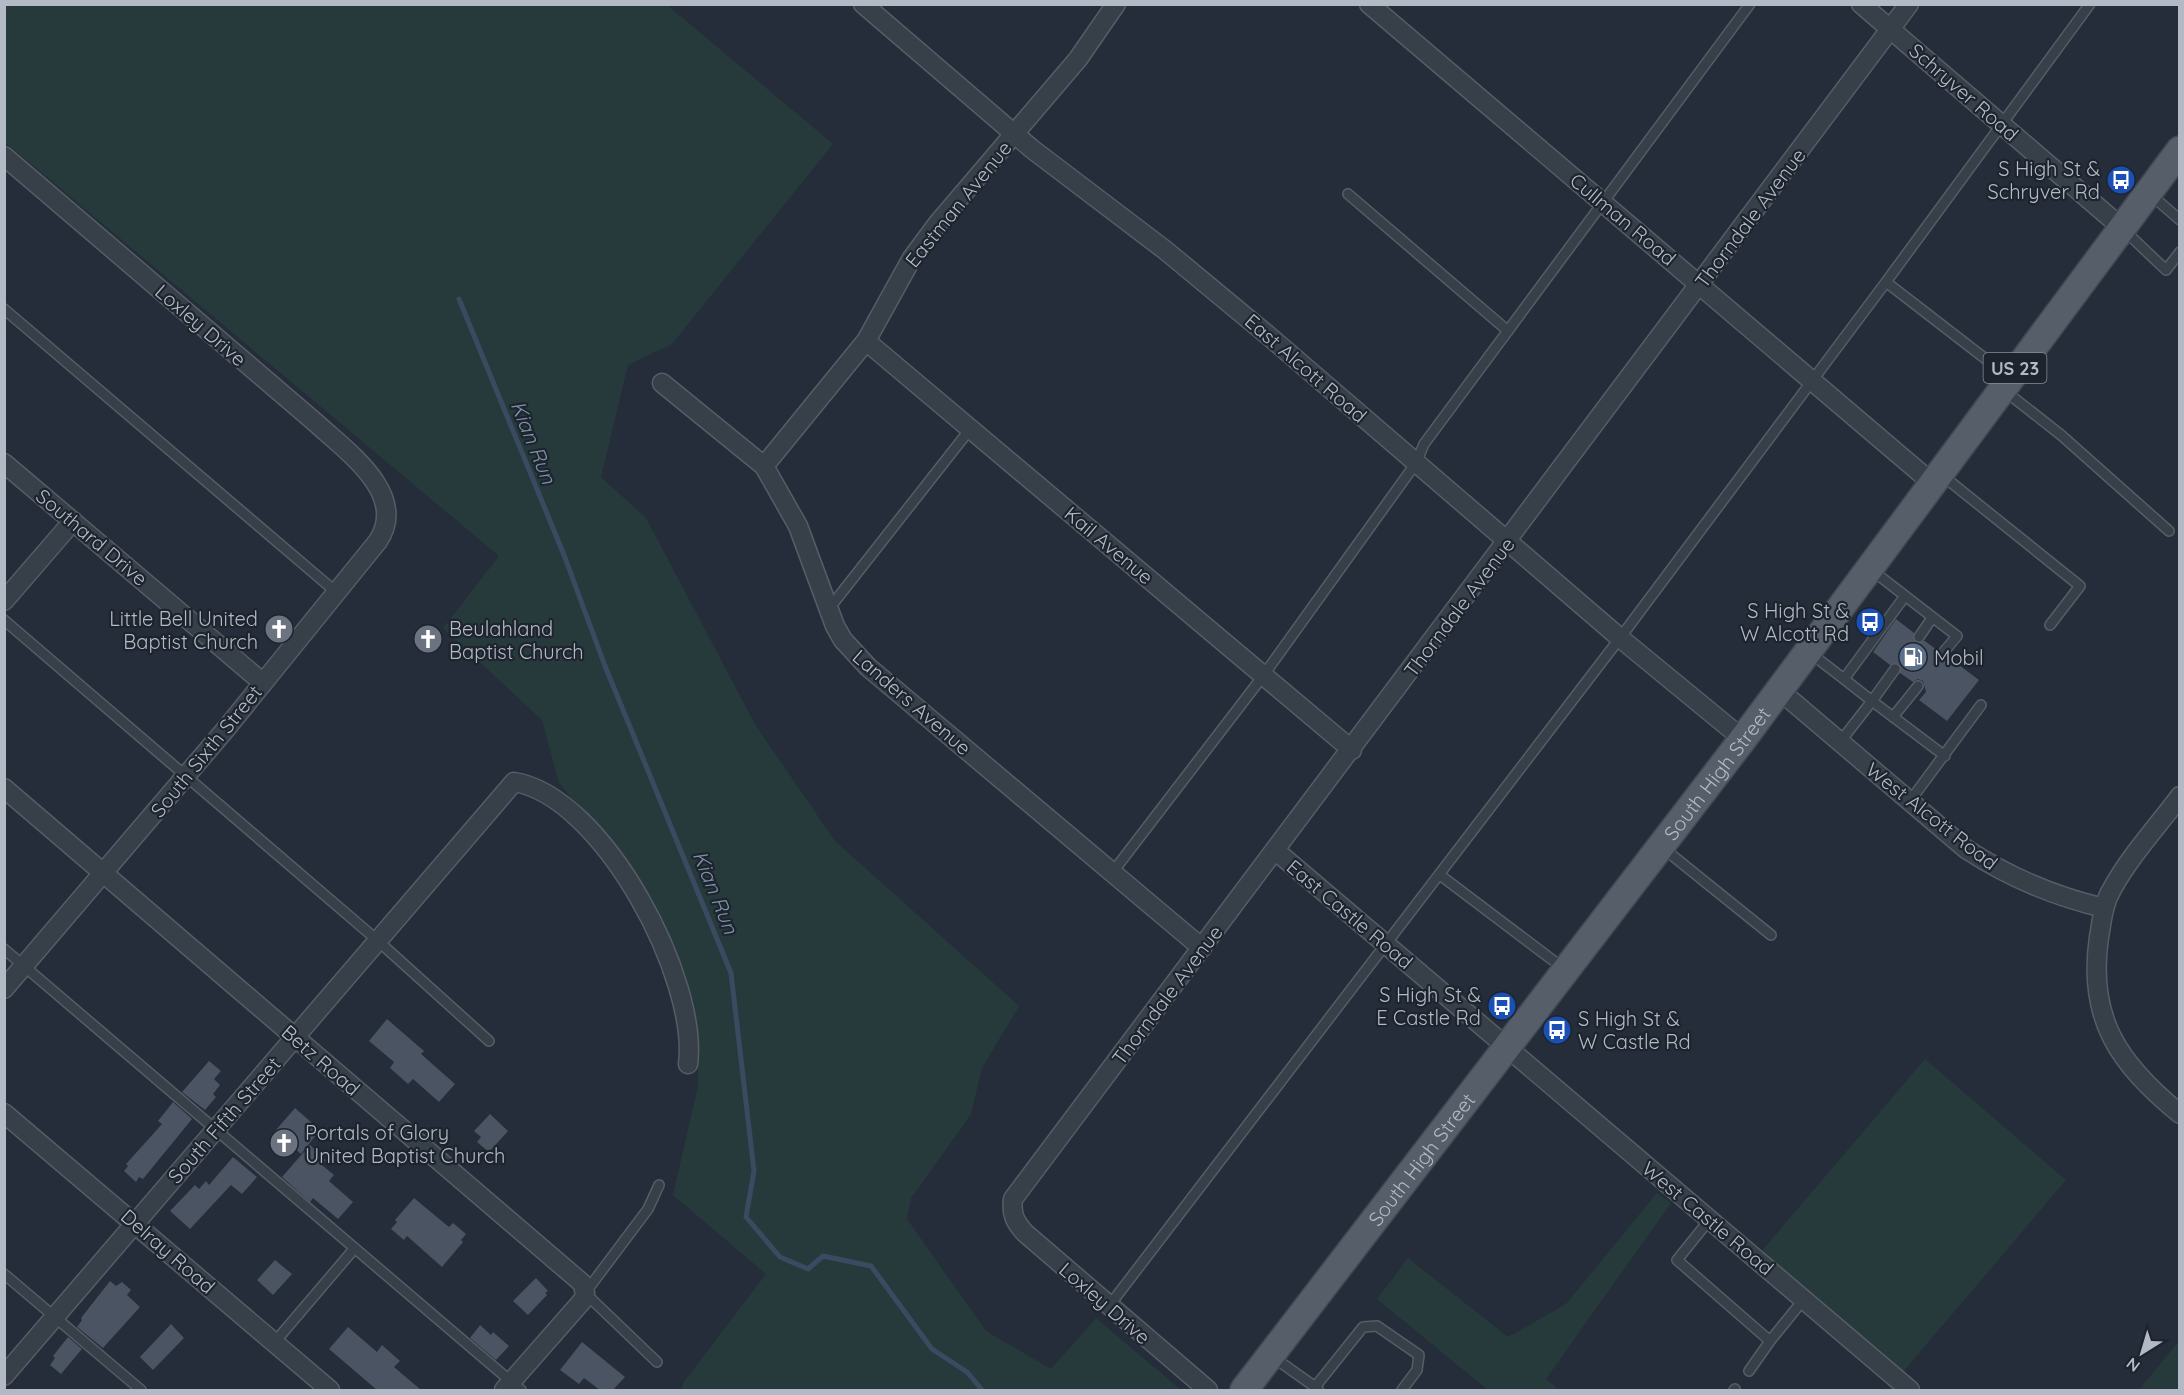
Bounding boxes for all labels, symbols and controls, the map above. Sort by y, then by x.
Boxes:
street label: Schryver Road [1904,38,2024,146]
street label: Eastman Avenue [899,136,1017,272]
street label: Thorndale Avenue [1689,143,1811,293]
place label: S High St & Schryver Rd [1988,156,2100,204]
bus stop icon: S High St & Schryver Rd [2105,164,2137,196]
street label: Cullman Road [1565,167,1681,271]
street label: Loxley Drive [150,279,252,371]
street label: East Alcott Road [1240,308,1372,428]
road number: US 23 [1984,353,2046,383]
water label: Kian Run [506,397,563,488]
street label: Southard Drive [31,483,153,591]
street label: Kail Avenue [1059,501,1159,589]
street label: Thorndale Avenue [1398,532,1520,682]
place label: S High St & W Alcott Rd [1740,598,1849,646]
place label: Little Bell United Baptist Church [109,606,258,654]
bus stop icon: S High St & W Alcott Rd [1854,606,1886,638]
church icon: Little Bell United Baptist Church [263,613,295,645]
place label: Beulahland Baptist Church [449,616,584,664]
church icon: Beulahland Baptist Church [412,623,444,655]
fuel station icon: Mobil [1897,641,1929,673]
street label: Landers Avenue [848,644,976,760]
place label: Mobil [1934,645,1984,670]
street label: South Sixth Street [145,680,267,822]
street label: South High Street [1658,701,1775,845]
street label: West Alcott Road [1861,757,2003,875]
water label: Kian Run [688,847,745,938]
street label: East Castle Road [1282,854,1418,974]
street label: Thorndale Avenue [1106,920,1228,1070]
place label: S High St & E Castle Rd [1376,982,1481,1030]
bus stop icon: S High St & E Castle Rd [1486,990,1518,1022]
place label: S High St & W Castle Rd [1578,1006,1691,1054]
bus stop icon: S High St & W Castle Rd [1541,1014,1573,1046]
street label: Betz Road [277,1019,365,1101]
street label: South Fifth Street [162,1051,286,1188]
street label: South High Street [1362,1087,1480,1231]
place label: Portals of Glory United Baptist Church [305,1120,505,1168]
church icon: Portals of Glory United Baptist Church [268,1127,300,1159]
street label: West Castle Road [1637,1156,1779,1280]
street label: Delray Road [116,1203,220,1299]
street label: Loxley Drive [1054,1257,1156,1349]
north arrow [2112,1323,2172,1383]
text: N [2122,1353,2144,1377]

